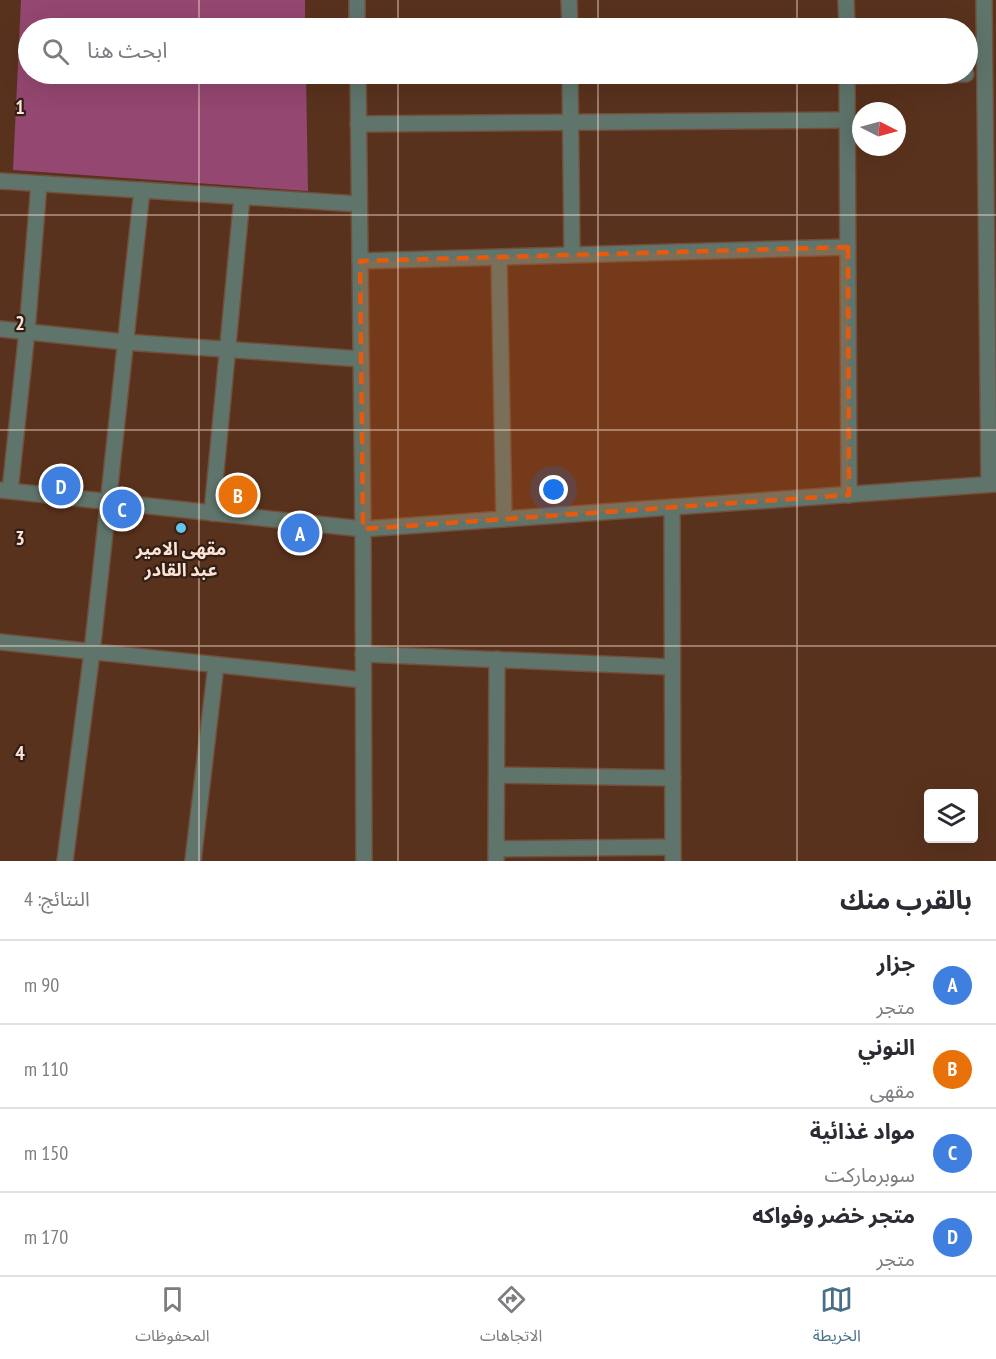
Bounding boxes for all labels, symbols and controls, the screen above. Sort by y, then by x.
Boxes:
search box [18,18,978,84]
icon: search [39,35,72,68]
text: ابحث هنا [87,36,167,64]
text: 1 [15,94,25,120]
north arrow [852,102,906,156]
text: 2 [15,310,25,336]
pin: D [42,464,80,508]
pin: B [218,472,258,518]
your location [539,475,568,504]
pin: C [102,486,142,532]
pin: A [280,510,320,556]
marker: مقهى الامير عبد القادر [174,521,188,535]
text: 3 [15,525,25,551]
place label: مقهى الامير عبد القادر [135,537,226,581]
text: 4 [15,740,25,766]
map controls [924,789,978,843]
button: layers [924,789,978,843]
text: بالقرب منك [840,883,972,916]
text: النتائج: 4 [24,886,90,912]
text: جزار [877,949,915,977]
text: 90 m [24,972,59,998]
text: A [947,972,958,998]
text: متجر [876,994,915,1020]
text: النوني [858,1033,915,1061]
text: 110 m [24,1056,68,1082]
text: B [948,1056,957,1082]
text: مقهى [870,1078,915,1104]
text: مواد غذائية [810,1117,915,1145]
text: 150 m [24,1140,68,1166]
text: C [948,1140,957,1166]
text: سوبرماركت [824,1162,915,1188]
text: متجر خضر وفواكه [752,1201,915,1229]
text: 170 m [24,1224,68,1250]
text: D [947,1224,958,1250]
text: متجر [876,1246,915,1272]
tab: المحفوظات [135,1283,209,1353]
tab: الاتجاهات [480,1283,542,1353]
tab: الخريطة [813,1283,861,1353]

